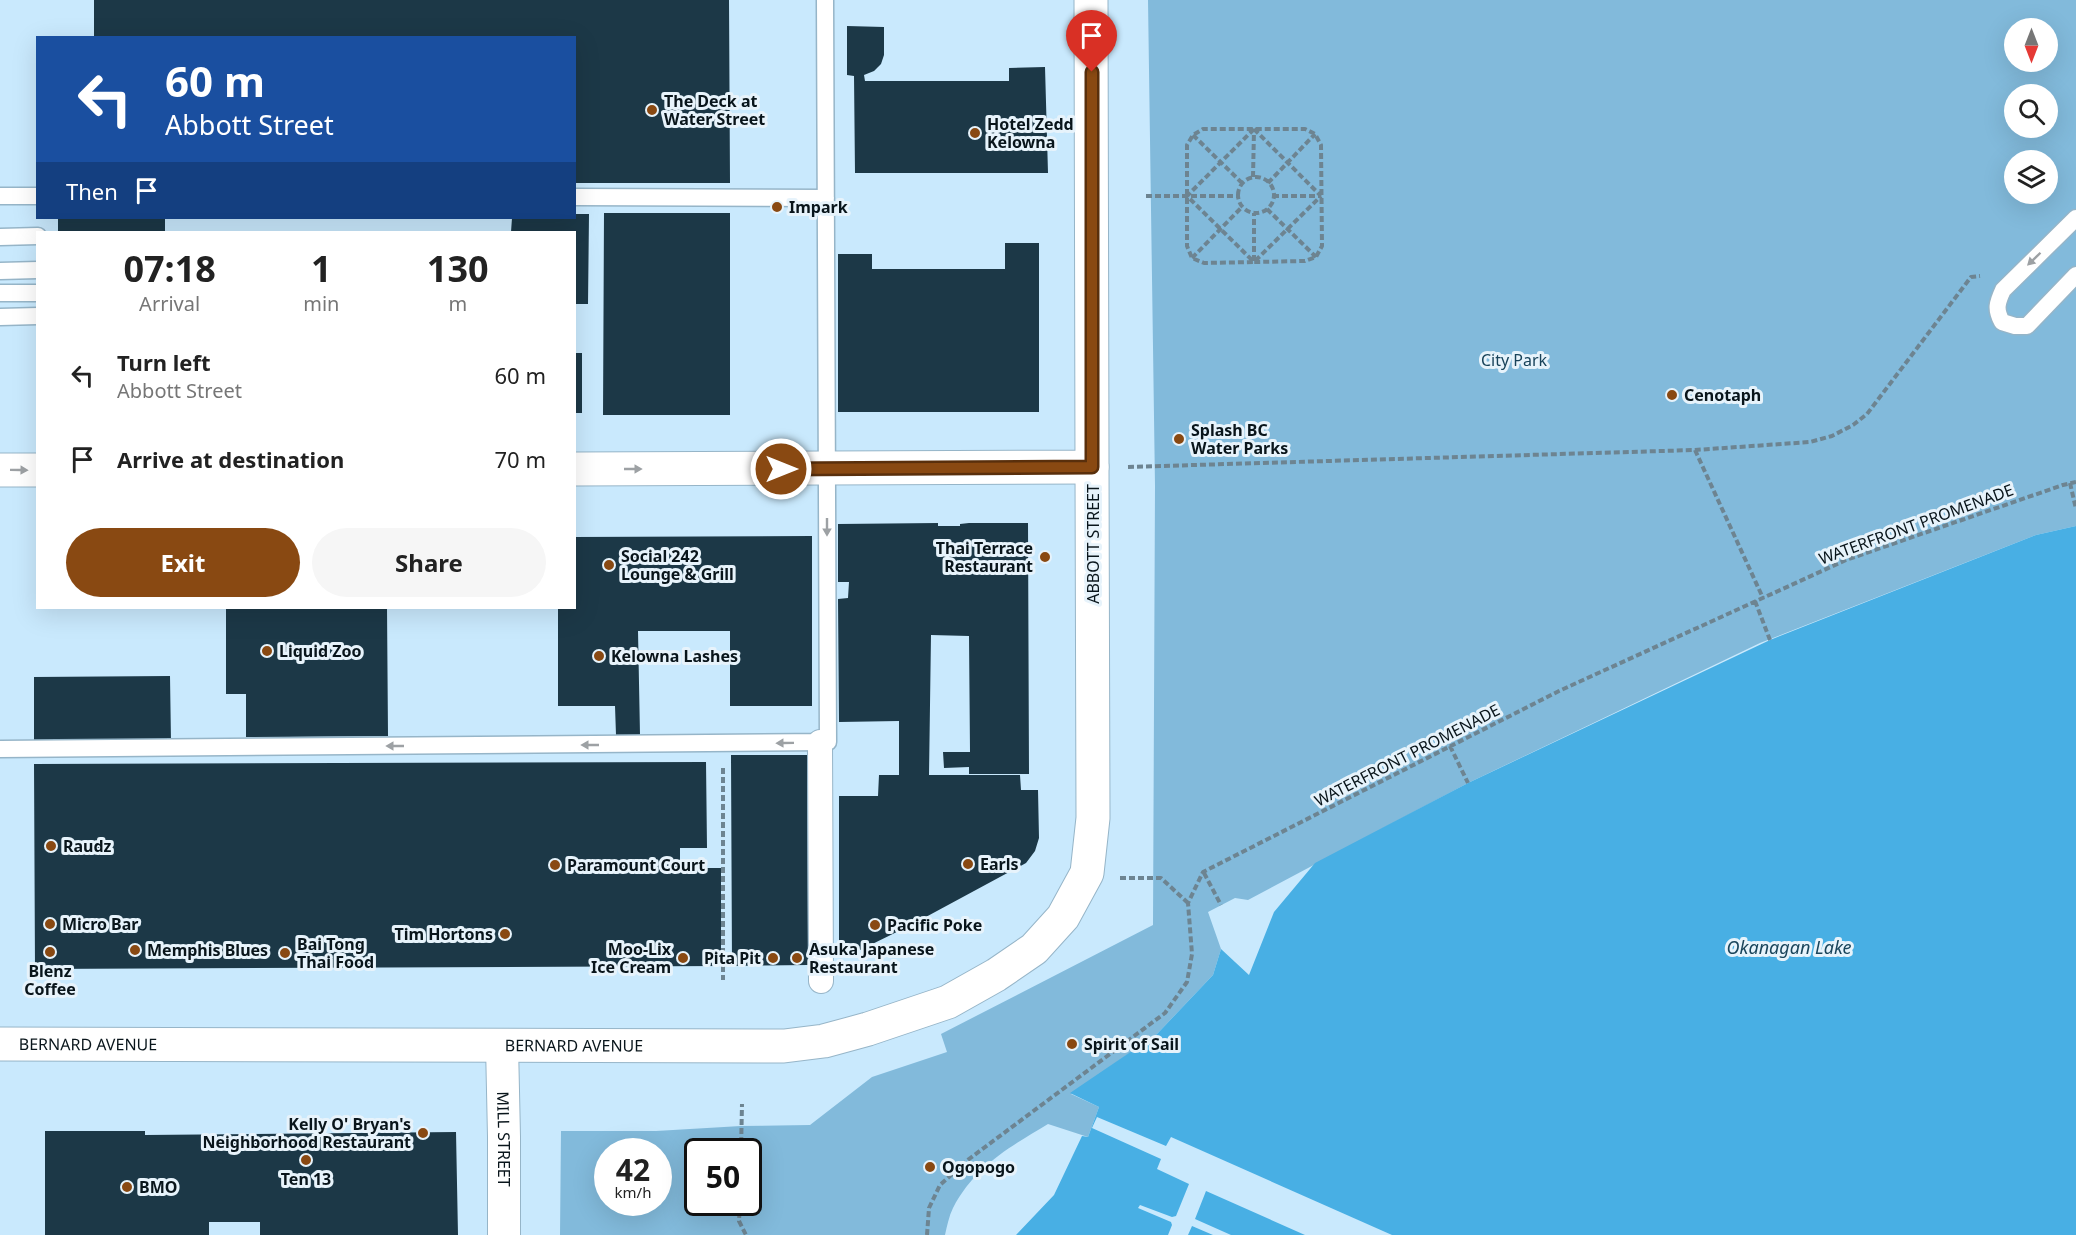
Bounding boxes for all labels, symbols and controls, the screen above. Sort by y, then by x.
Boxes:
pin [1066,10,1117,72]
north arrow [2004,18,2058,72]
map controls [2004,18,2058,204]
icon: arrive [1075,19,1108,52]
text: 60 m [165,52,265,109]
icon: left [66,60,144,138]
button: search [2004,84,2058,138]
place label: The Deck at Water Street [664,90,765,130]
marker: The Deck at Water Street [645,103,659,117]
text: Abbott Street [165,106,334,143]
place label: Hotel Zedd Kelowna [987,113,1074,153]
marker: Hotel Zedd Kelowna [968,126,982,140]
button: layers [2004,150,2058,204]
icon: arrive [130,174,163,207]
text: Then [66,176,118,206]
place label: Impark [789,196,848,218]
marker: Impark [770,200,784,214]
text: 07:18 [123,244,216,293]
text: 1 [311,244,332,293]
text: 130 [427,244,489,293]
one-way arrow [2027,251,2041,265]
text: Arrival [139,290,200,317]
text: min [303,290,339,317]
text: m [448,290,467,317]
text: Turn left [117,347,211,377]
park label: City Park [1481,349,1548,371]
icon: left [66,359,99,392]
text: 60 m [495,360,546,390]
text: Abbott Street [117,377,242,404]
place label: Cenotaph [1684,384,1761,406]
marker: Cenotaph [1665,388,1679,402]
place label: Splash BC Water Parks [1191,419,1288,459]
marker: Splash BC Water Parks [1172,432,1186,446]
position arrow [749,437,813,501]
icon: arrive [66,443,99,476]
text: Arrive at destination [117,444,344,474]
text: 70 m [495,444,546,474]
one-way arrow [623,464,642,474]
one-way arrow [9,465,28,475]
street label: WATERFRONT PROMENADE [1816,479,2016,569]
street label: ABBOTT STREET [1082,484,1104,604]
one-way arrow [822,518,832,537]
button: Exit [66,528,300,597]
button: Share [312,528,546,597]
place label: Thai Terrace Restaurant [936,537,1033,577]
place label: Social 242 Lounge & Grill [621,545,734,585]
marker: Thai Terrace Restaurant [1038,550,1052,564]
marker: Social 242 Lounge & Grill [602,558,616,572]
place label: Liquid Zoo [279,640,362,662]
marker: Liquid Zoo [260,644,274,658]
place label: Kelowna Lashes [611,645,738,667]
marker: Kelowna Lashes [592,649,606,663]
street label: WATERFRONT PROMENADE [1310,699,1504,811]
one-way arrow [775,738,794,747]
one-way arrow [580,740,599,750]
one-way arrow [385,741,404,751]
place label: Raudz [63,835,112,857]
marker: Raudz [44,839,58,853]
place label: Earls [980,853,1019,875]
place label: Paramount Court [567,854,705,876]
marker: Earls [961,857,975,871]
marker: Paramount Court [548,858,562,872]
place label: Micro Bar [62,913,139,935]
place label: Pacific Poke [887,914,982,936]
marker: Micro Bar [43,917,57,931]
marker: Pacific Poke [868,918,882,932]
place label: Tim Hortons [394,923,493,945]
marker: Tim Hortons [498,927,512,941]
place label: Bai Tong Thai Food [297,933,374,973]
water label: Okanagan Lake [1727,935,1851,959]
place label: Moo-Lix Ice Cream [591,938,672,978]
place label: Asuka Japanese Restaurant [809,938,934,978]
place label: Memphis Blues [147,939,268,961]
marker: Memphis Blues [128,943,142,957]
marker: Blenz Coffee [43,945,57,959]
marker: Bai Tong Thai Food [278,946,292,960]
place label: Pita Pit [704,947,761,969]
marker: Moo-Lix Ice Cream [676,951,690,965]
marker: Pita Pit [766,951,780,965]
marker: Asuka Japanese Restaurant [790,951,804,965]
place label: Blenz Coffee [24,960,76,1000]
street label: BERNARD AVENUE [19,1033,157,1055]
place label: Spirit of Sail [1084,1033,1179,1055]
street label: BERNARD AVENUE [505,1034,643,1057]
marker: Spirit of Sail [1065,1037,1079,1051]
street label: MILL STREET [492,1091,515,1187]
place label: Kelly O' Bryan's Neighborhood Restaurant [202,1113,411,1153]
marker: Kelly O' Bryan's Neighborhood Restaurant [416,1126,430,1140]
speed limit sign: 50 [684,1138,762,1216]
text: 42 [616,1149,650,1190]
marker: Ten 13 [299,1153,313,1167]
place label: Ogopogo [942,1156,1015,1178]
marker: Ogopogo [923,1160,937,1174]
place label: Ten 13 [281,1168,331,1190]
place label: BMO [139,1176,177,1198]
marker: BMO [120,1180,134,1194]
text: km/h [615,1182,651,1202]

